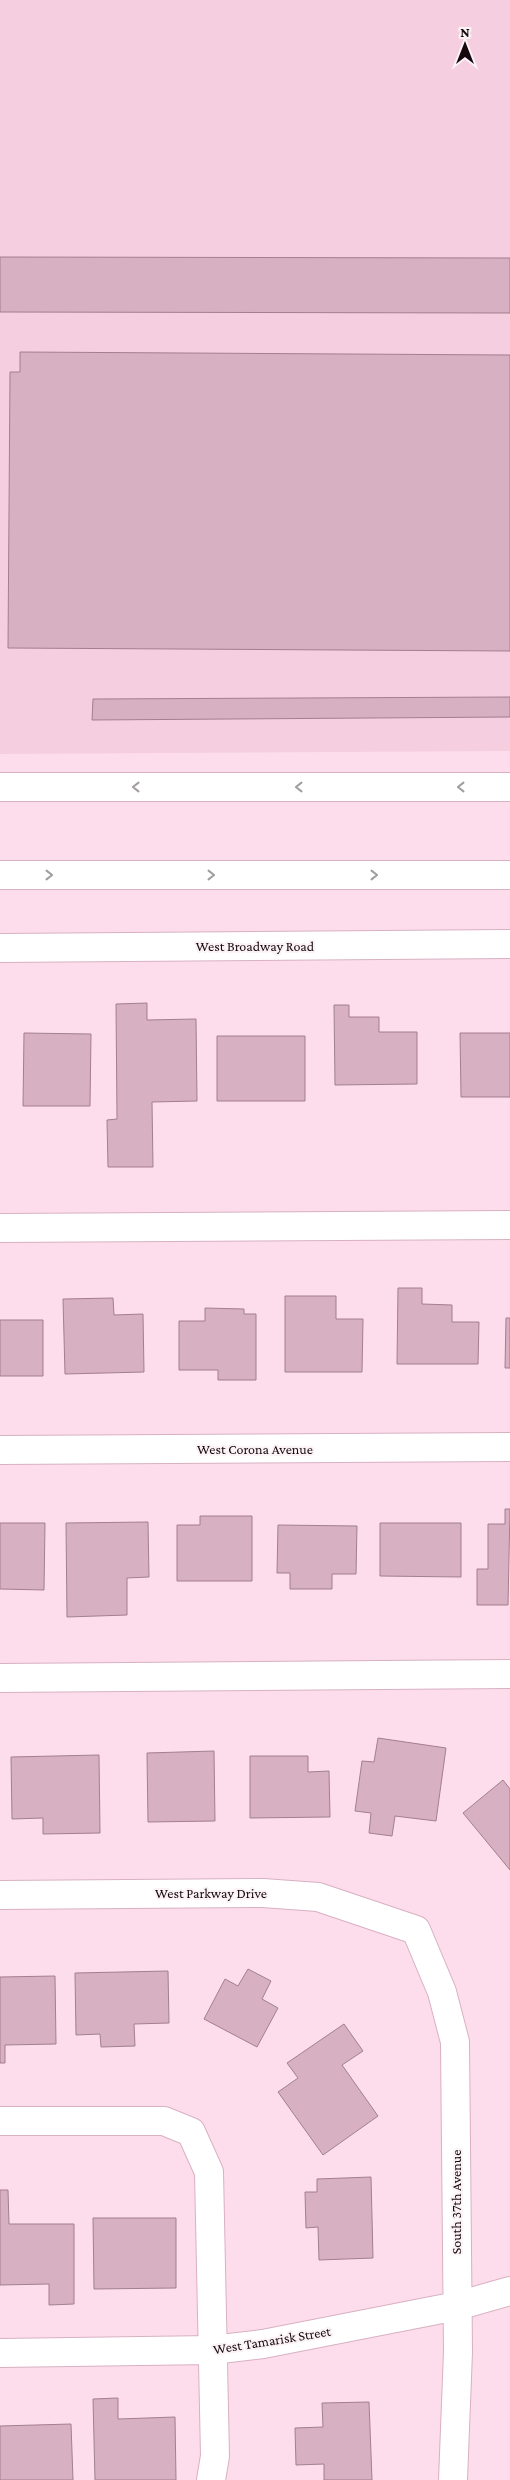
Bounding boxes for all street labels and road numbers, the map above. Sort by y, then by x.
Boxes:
street label: West Broadway Road [196,938,315,954]
street label: West Corona Avenue [197,1441,313,1457]
street label: West Parkway Drive [155,1885,267,1901]
street label: South 37th Avenue [448,2150,464,2254]
street label: West Tamarisk Street [212,2323,332,2357]

